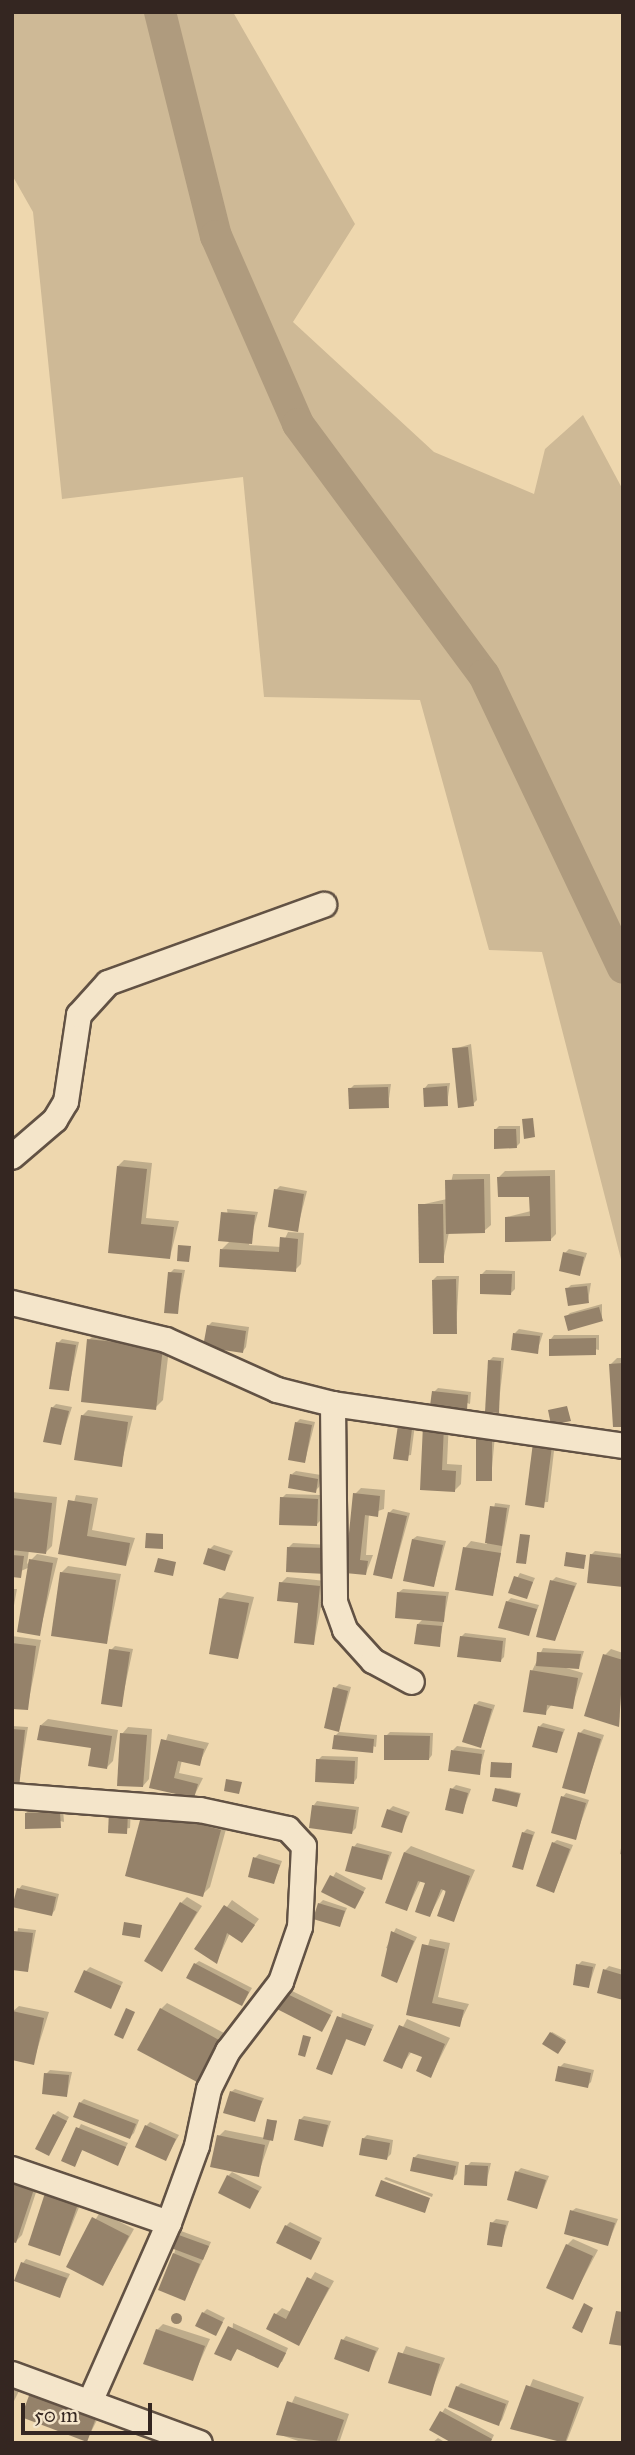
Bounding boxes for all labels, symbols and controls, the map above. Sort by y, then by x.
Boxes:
scale bar [24,2388,156,2432]
text: 50 m [34,2402,78,2428]

